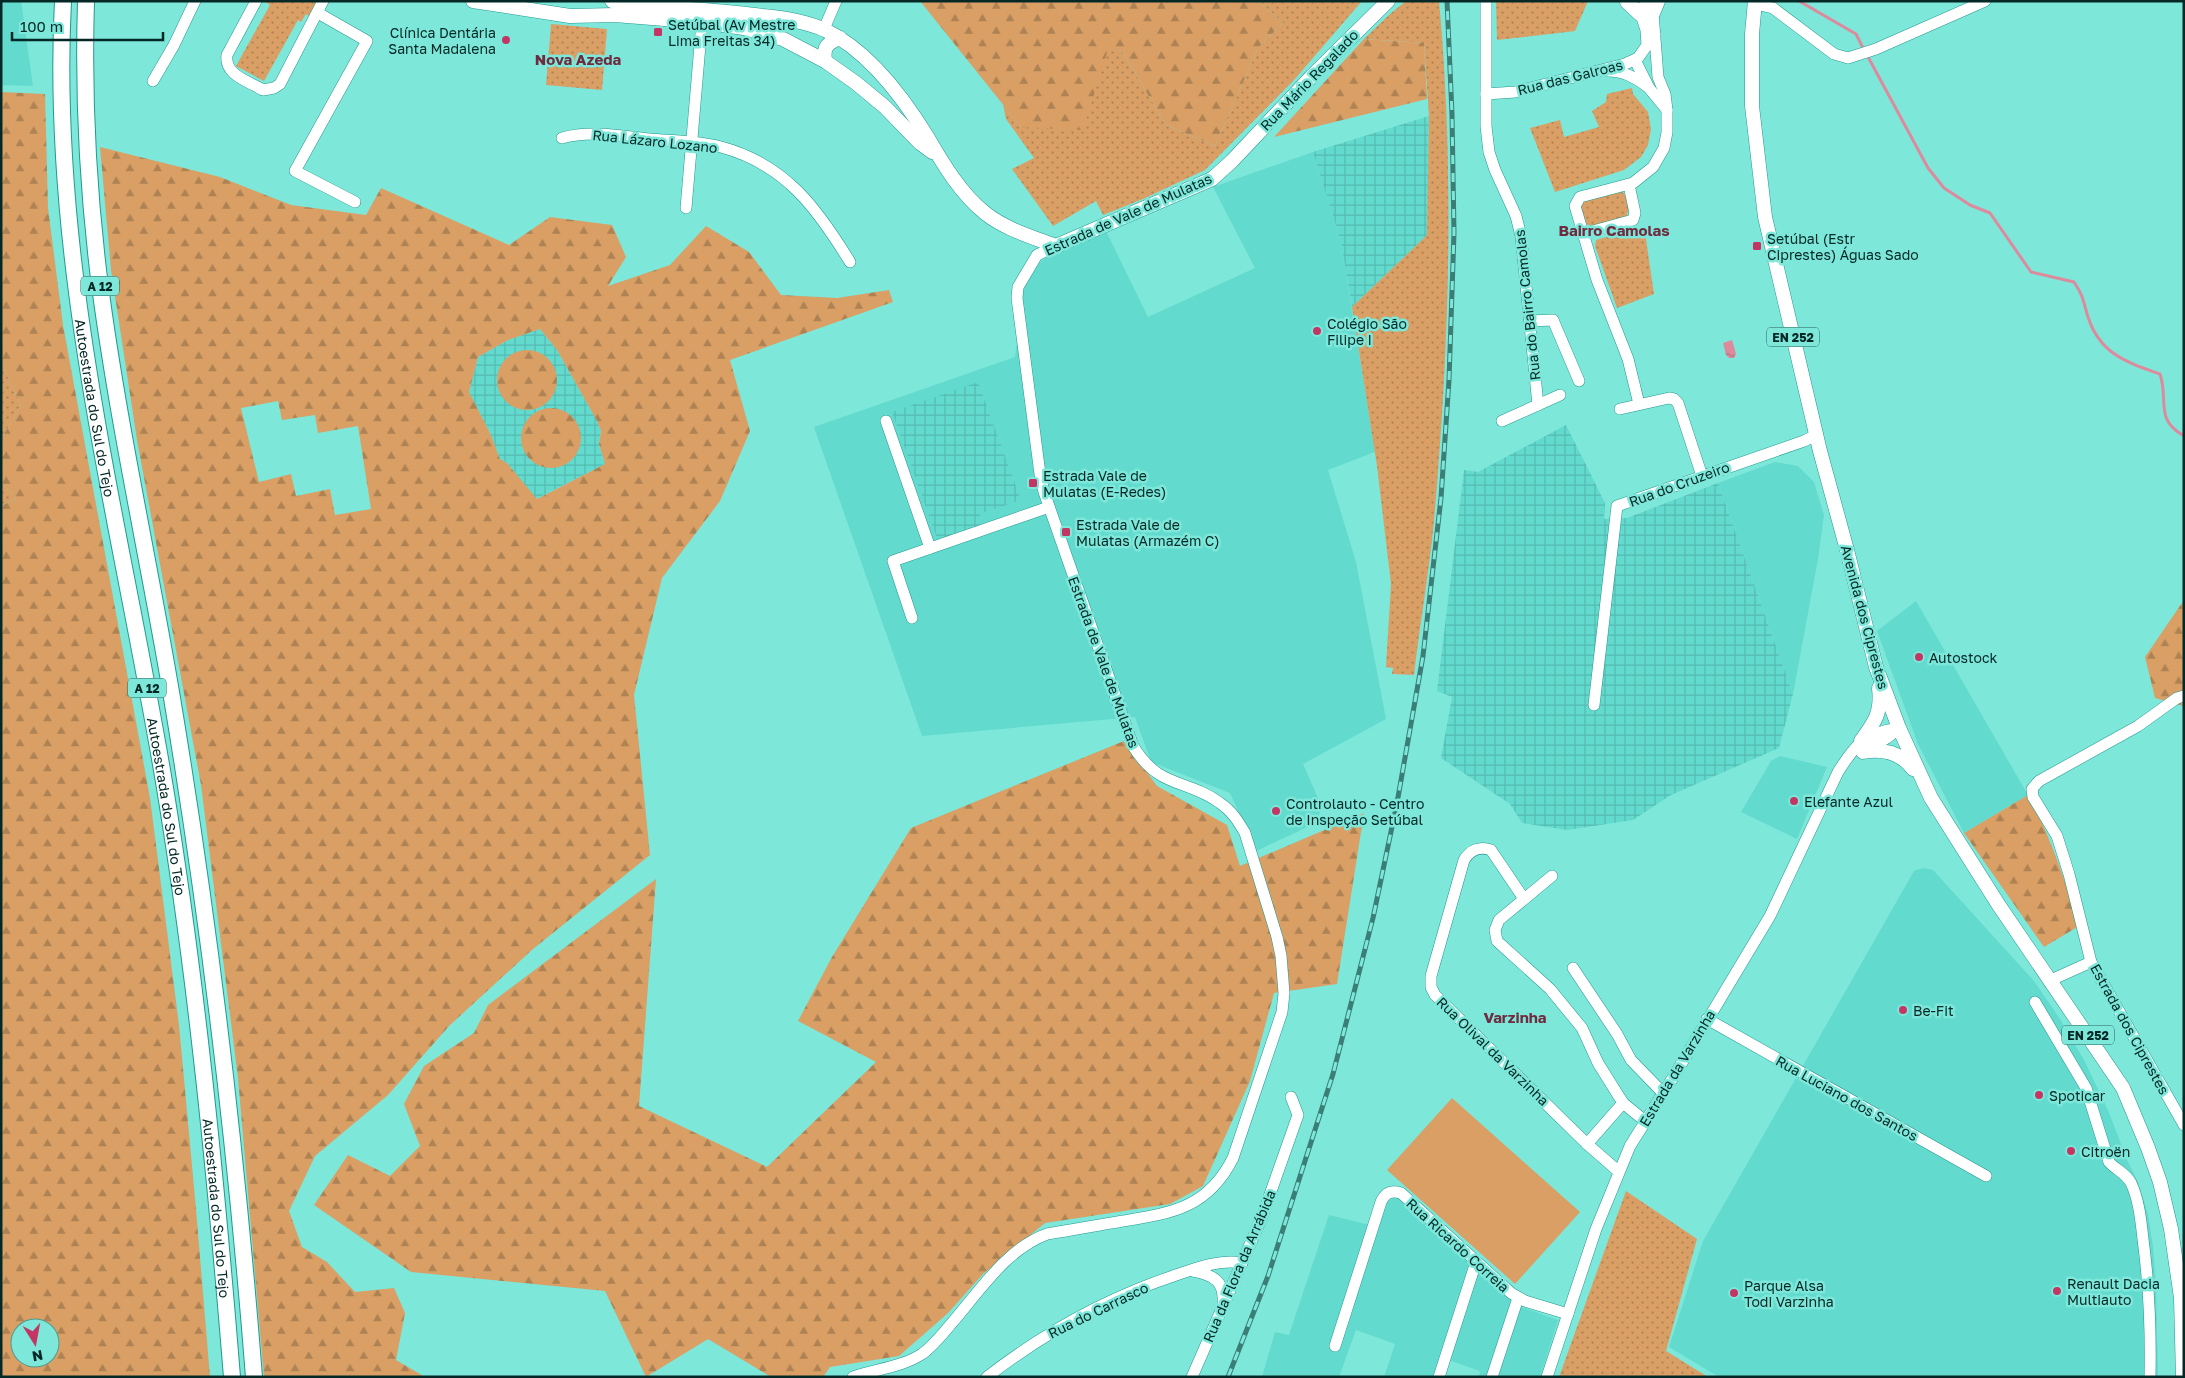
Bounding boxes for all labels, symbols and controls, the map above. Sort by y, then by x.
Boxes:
scale bar [12,10,164,42]
place label: Setúbal (Av Mestre Lima Freitas 34) [668,16,795,49]
text: 100 m [20,17,63,35]
place label: Clínica Dentária Santa Madalena [388,24,496,57]
marker: Setúbal (Av Mestre Lima Freitas 34) [652,26,664,38]
street label: Rua Mário Regalado [1256,26,1362,134]
marker: Clínica Dentária Santa Madalena [500,34,512,46]
district label: Nova Azeda [535,50,621,68]
street label: Rua das Galroas [1516,56,1624,98]
street label: Rua Lázaro Lozano [592,126,718,156]
street label: Estrada de Vale de Mulatas [1042,169,1214,259]
district label: Bairro Camolas [1558,221,1670,239]
street label: Rua do Bairro Camolas [1511,229,1543,381]
place label: Setúbal (Estr Ciprestes) Águas Sado [1767,230,1919,263]
marker: Setúbal (Estr Ciprestes) Águas Sado [1751,240,1763,252]
road number: A 12 [81,276,119,296]
place label: Colégio São Filipe I [1327,315,1407,348]
street label: Autoestrada do Sul do Tejo [72,318,119,498]
marker: Colégio São Filipe I [1311,325,1323,337]
road number: EN 252 [1767,328,1819,347]
street label: Rua do Cruzeiro [1626,458,1732,510]
place label: Estrada Vale de Mulatas (E-Redes) [1043,467,1166,500]
marker: Estrada Vale de Mulatas (E-Redes) [1027,477,1039,489]
place label: Estrada Vale de Mulatas (Armazém C) [1076,516,1220,549]
marker: Estrada Vale de Mulatas (Armazém C) [1060,526,1072,538]
street label: Avenida dos Ciprestes [1838,543,1892,691]
street label: Estrada de Vale de Mulatas [1065,574,1143,750]
place label: Autostock [1929,649,1998,666]
marker: Autostock [1913,651,1925,663]
road number: A 12 [128,678,166,698]
street label: Autoestrada do Sul do Tejo [144,716,190,897]
place label: Elefante Azul [1804,793,1893,810]
place label: Controlauto - Centro de Inspeção Setúbal [1286,795,1424,828]
marker: Elefante Azul [1788,795,1800,807]
marker: Controlauto - Centro de Inspeção Setúbal [1270,805,1282,817]
street label: Estrada dos Ciprestes [2087,961,2173,1097]
street label: Rua Olival da Varzinha [1433,993,1553,1109]
place label: Be-Fit [1913,1002,1954,1019]
marker: Be-Fit [1897,1004,1909,1016]
street label: Estrada da Varzinha [1635,1007,1719,1129]
district label: Varzinha [1484,1008,1547,1026]
road number: EN 252 [2062,1026,2114,1044]
street label: Rua Luciano dos Santos [1773,1052,1921,1144]
place label: Spoticar [2049,1087,2106,1104]
marker: Spoticar [2033,1089,2045,1101]
street label: Autoestrada do Sul do Tejo [200,1118,234,1299]
place label: Citroën [2081,1143,2130,1160]
marker: Citroën [2065,1145,2077,1157]
street label: Rua da Flora da Arrábida [1199,1187,1279,1345]
street label: Rua Ricardo Correia [1403,1194,1513,1296]
place label: Renault Dacia Multiauto [2067,1275,2160,1308]
place label: Parque Alsa Todi Varzinha [1744,1277,1834,1310]
street label: Rua do Carrasco [1045,1278,1151,1342]
marker: Renault Dacia Multiauto [2051,1285,2063,1297]
marker: Parque Alsa Todi Varzinha [1728,1287,1740,1299]
north arrow [10,1318,60,1368]
text: N [31,1347,44,1366]

